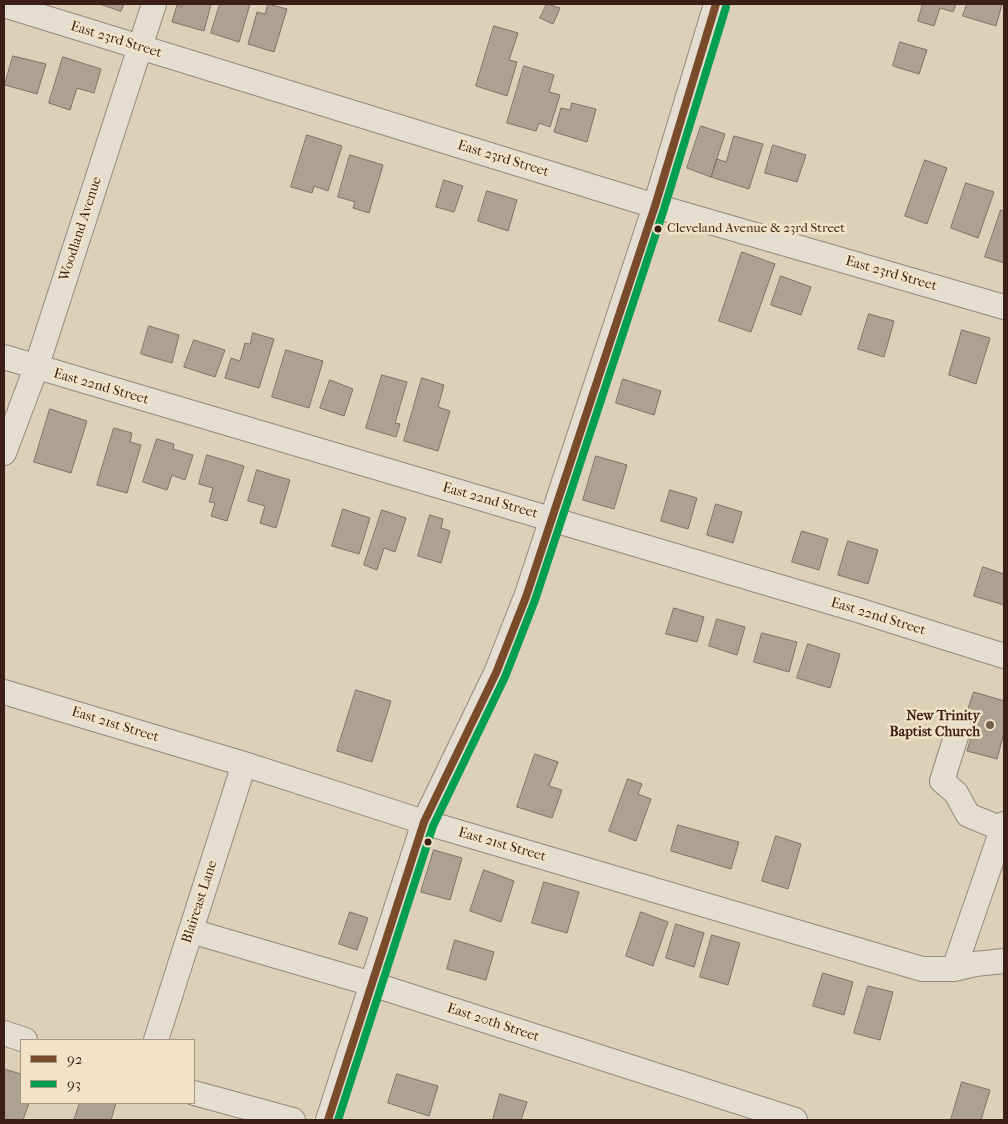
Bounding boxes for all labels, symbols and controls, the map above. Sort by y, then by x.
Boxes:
street label: East 23rd Street [68,18,164,62]
street label: East 23rd Street [455,137,551,181]
street label: Woodland Avenue [56,175,106,283]
place label: Cleveland Avenue & 23rd Street [667,221,845,237]
marker: Cleveland Avenue & 23rd Street [653,224,663,234]
street label: East 23rd Street [843,253,939,295]
street label: East 22nd Street [51,365,151,409]
street label: East 22nd Street [440,479,540,523]
street label: East 22nd Street [829,595,927,639]
street label: East 21st Street [69,704,161,746]
place label: New Trinity Baptist Church [890,709,980,742]
marker: New Trinity Baptist Church [984,719,996,731]
street label: East 21st Street [456,824,548,866]
unlabelled marker [423,837,433,847]
street label: Blaireast Lane [179,859,221,945]
street label: East 20th Street [445,1000,541,1046]
legend [20,1039,195,1104]
text: 92 [67,1050,83,1068]
text: 93 [67,1075,81,1093]

